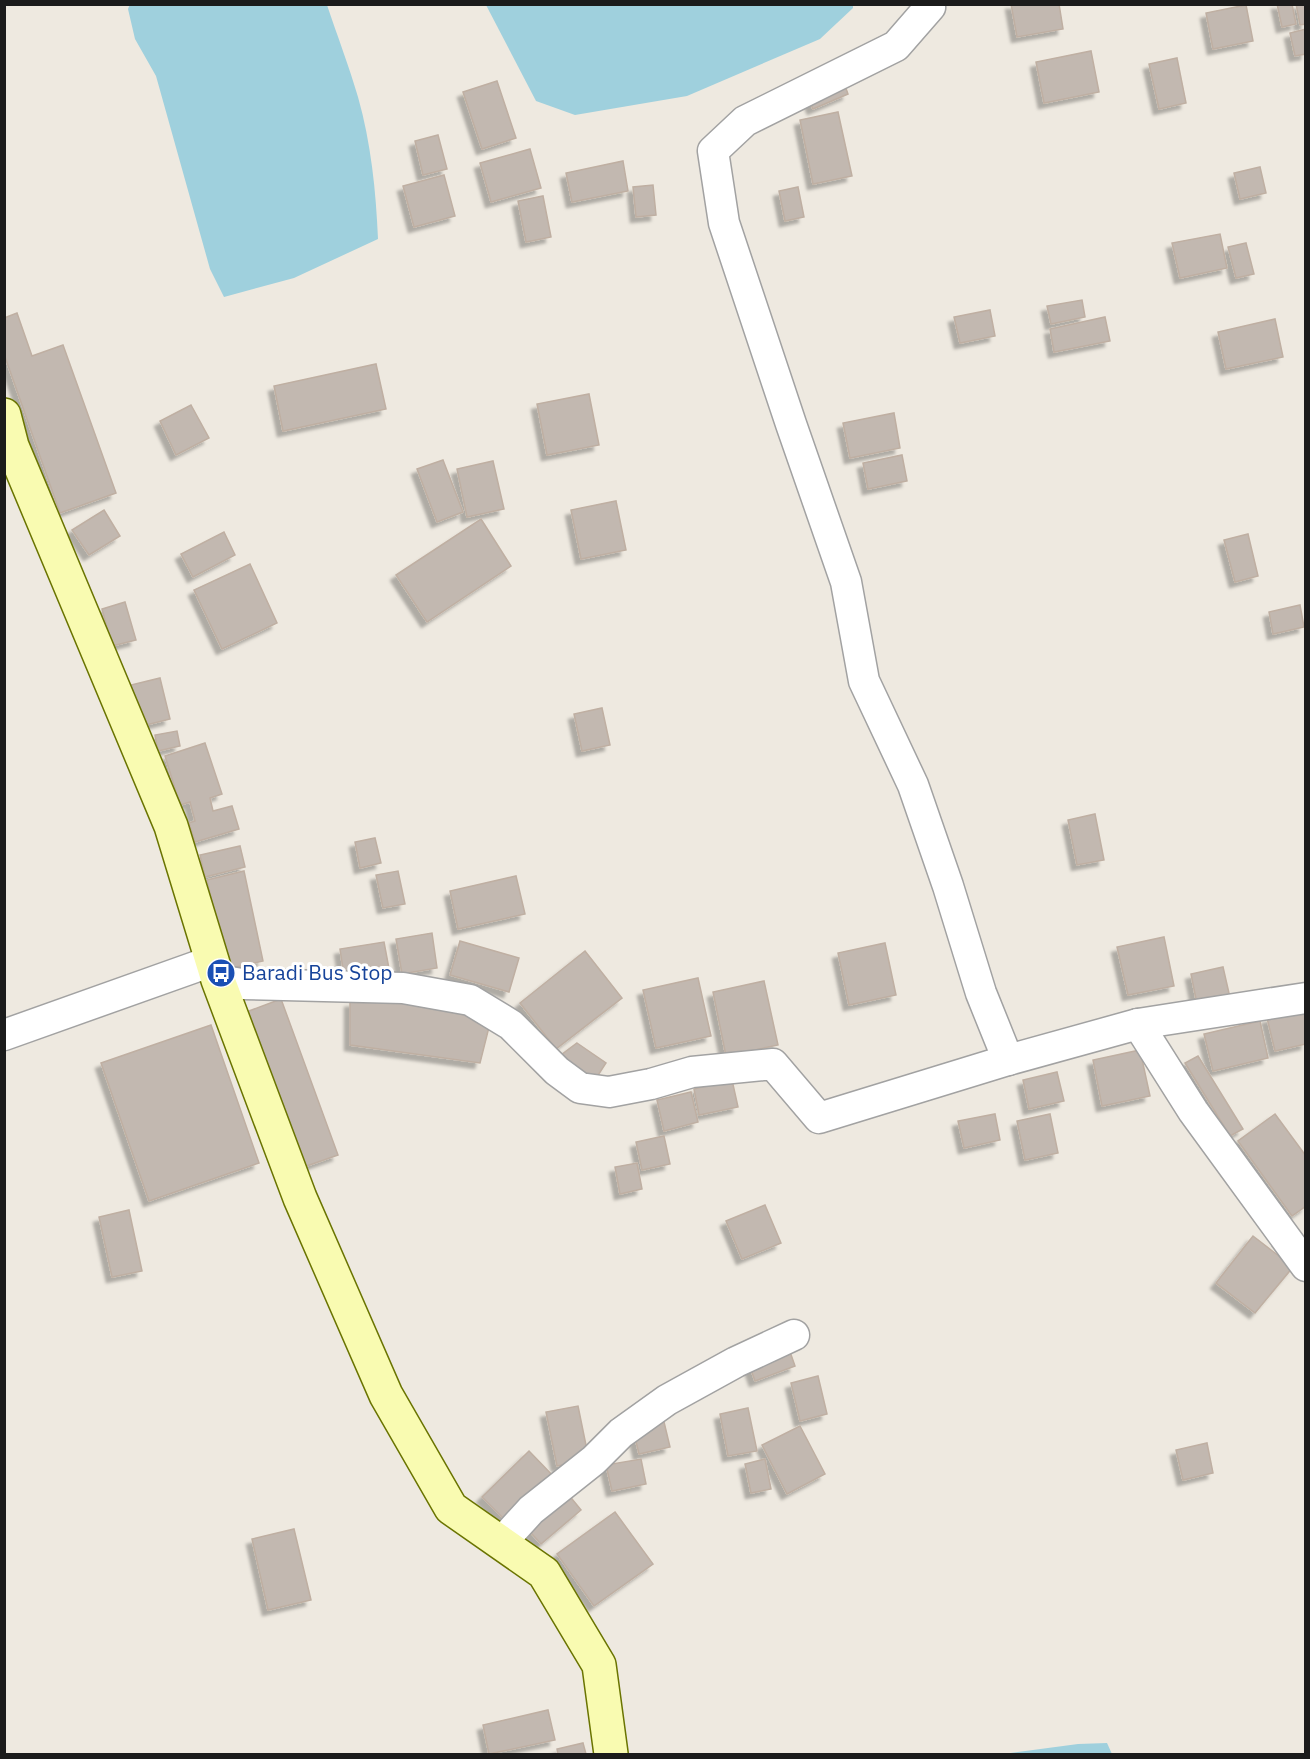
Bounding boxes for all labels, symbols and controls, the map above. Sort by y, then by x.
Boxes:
bus stop icon: Baradi Bus Stop [205,957,237,989]
place label: Baradi Bus Stop [242,958,392,986]

